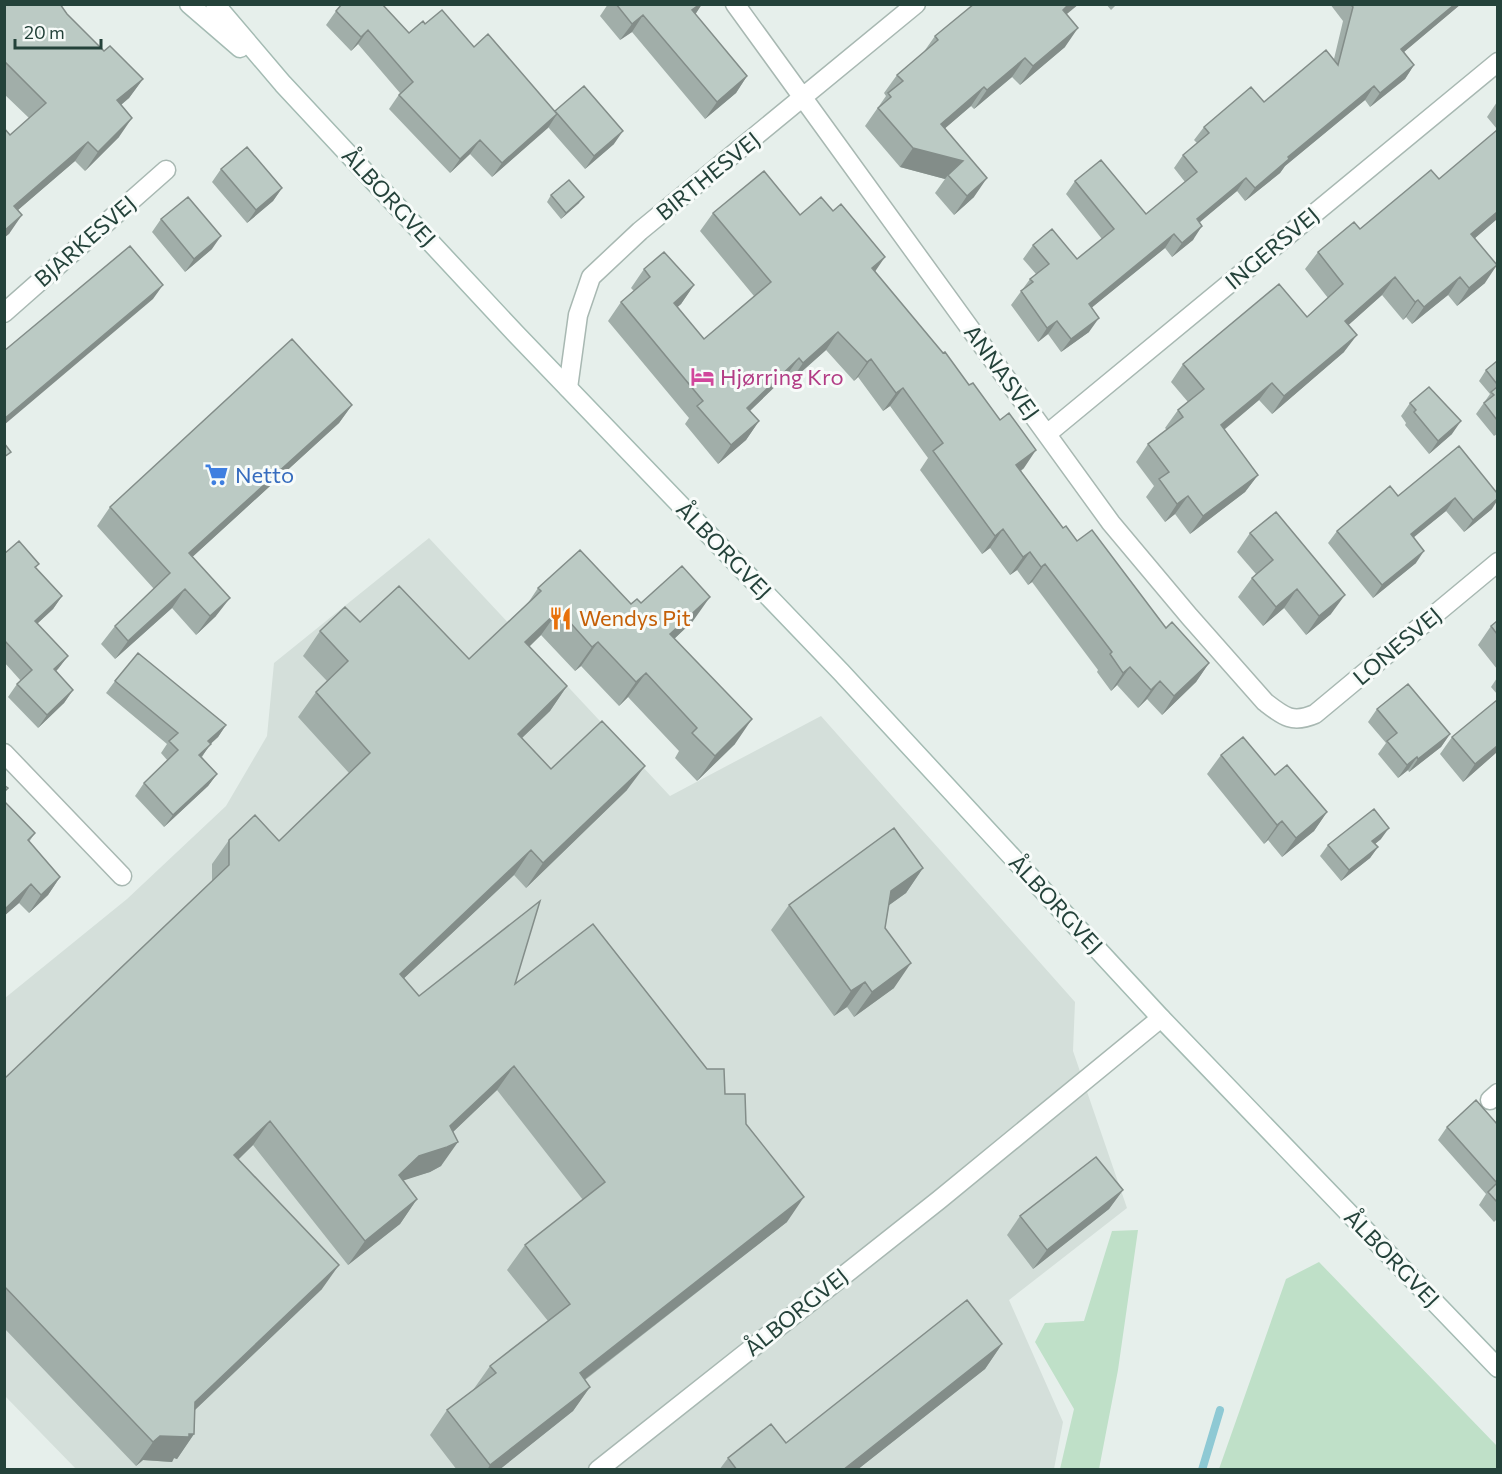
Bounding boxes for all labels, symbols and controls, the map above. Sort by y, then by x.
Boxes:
scale bar [15,12,100,50]
text: 20 m [24,21,65,43]
street label: BIRTHESVEJ [650,126,765,226]
street label: ÅLBORGVEJ [337,142,442,252]
street label: BJARKESVEJ [29,189,141,292]
street label: INGERSVEJ [1219,201,1324,294]
street label: ANNASVEJ [959,319,1046,424]
place label: Hjørring Kro [720,363,844,390]
hotel icon: Hjørring Kro [689,364,715,390]
place label: Netto [235,461,294,488]
supermarket icon: Netto [204,462,230,488]
street label: ÅLBORGVEJ [671,495,777,604]
street label: LONESVEJ [1347,601,1446,690]
place label: Wendys Pit [579,604,691,631]
restaurant icon: Wendys Pit [548,605,574,631]
street label: ÅLBORGVEJ [1004,849,1109,959]
street label: ÅLBORGVEJ [1339,1203,1445,1312]
street label: ÅLBORGVEJ [739,1262,853,1361]

